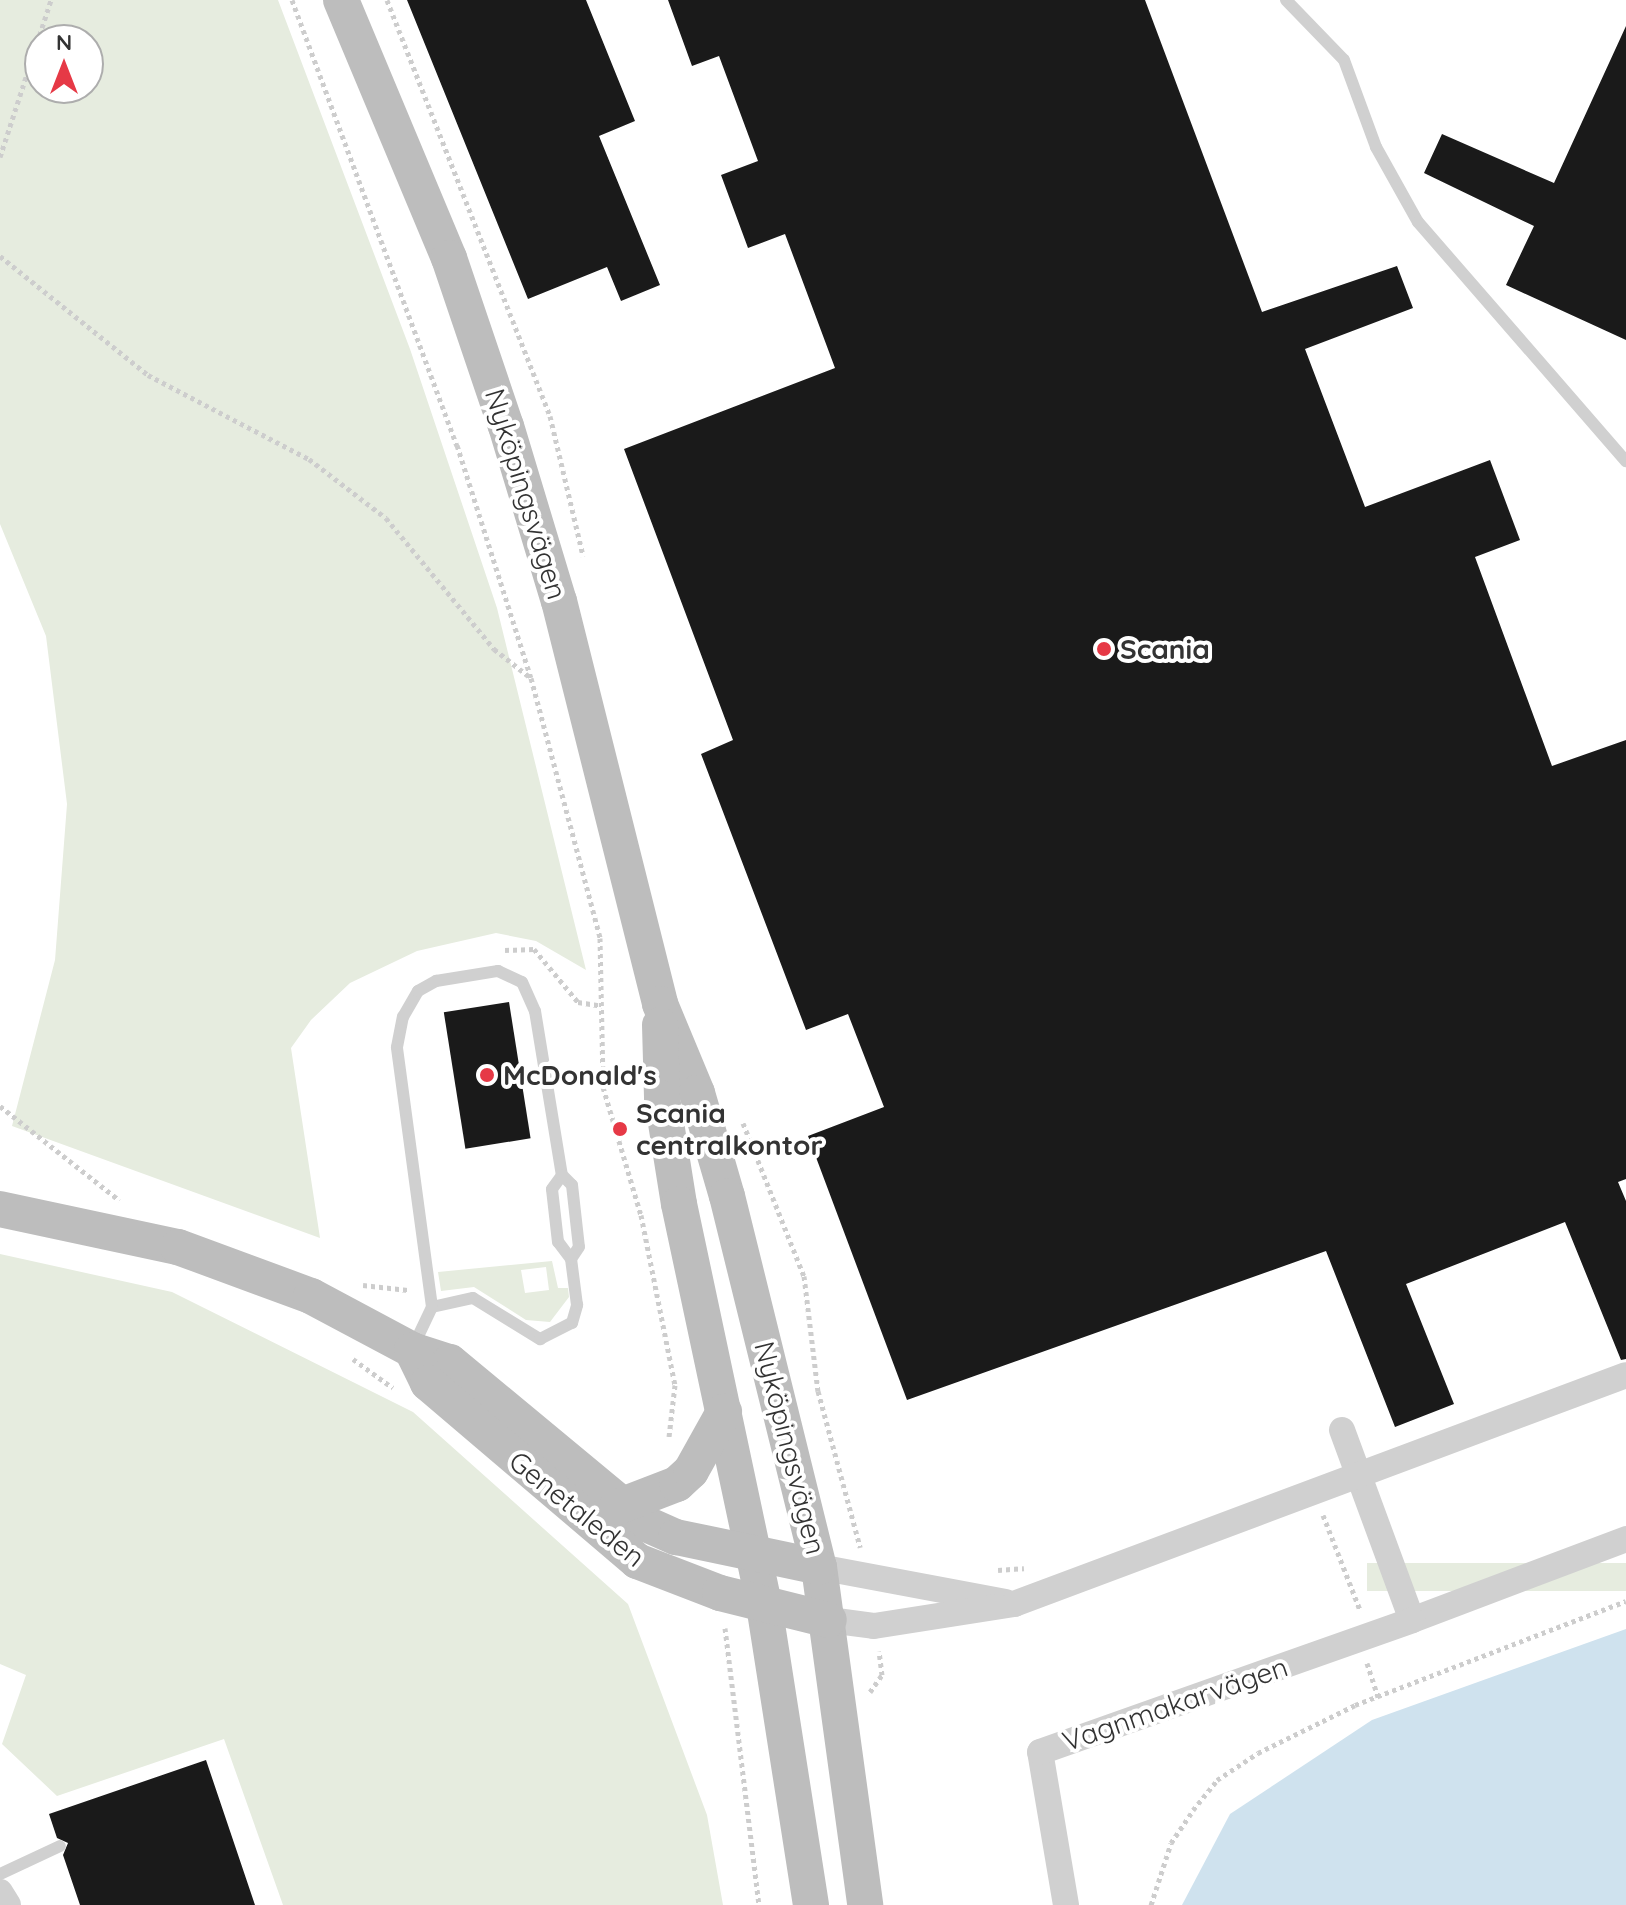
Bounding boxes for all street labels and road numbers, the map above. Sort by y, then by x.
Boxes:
street label: Nyköpingsvägen [478,385,574,603]
street label: Nyköpingsvägen [747,1338,833,1558]
street label: Genetaleden [502,1444,652,1574]
street label: Vagnmakarvägen [1058,1650,1292,1758]

